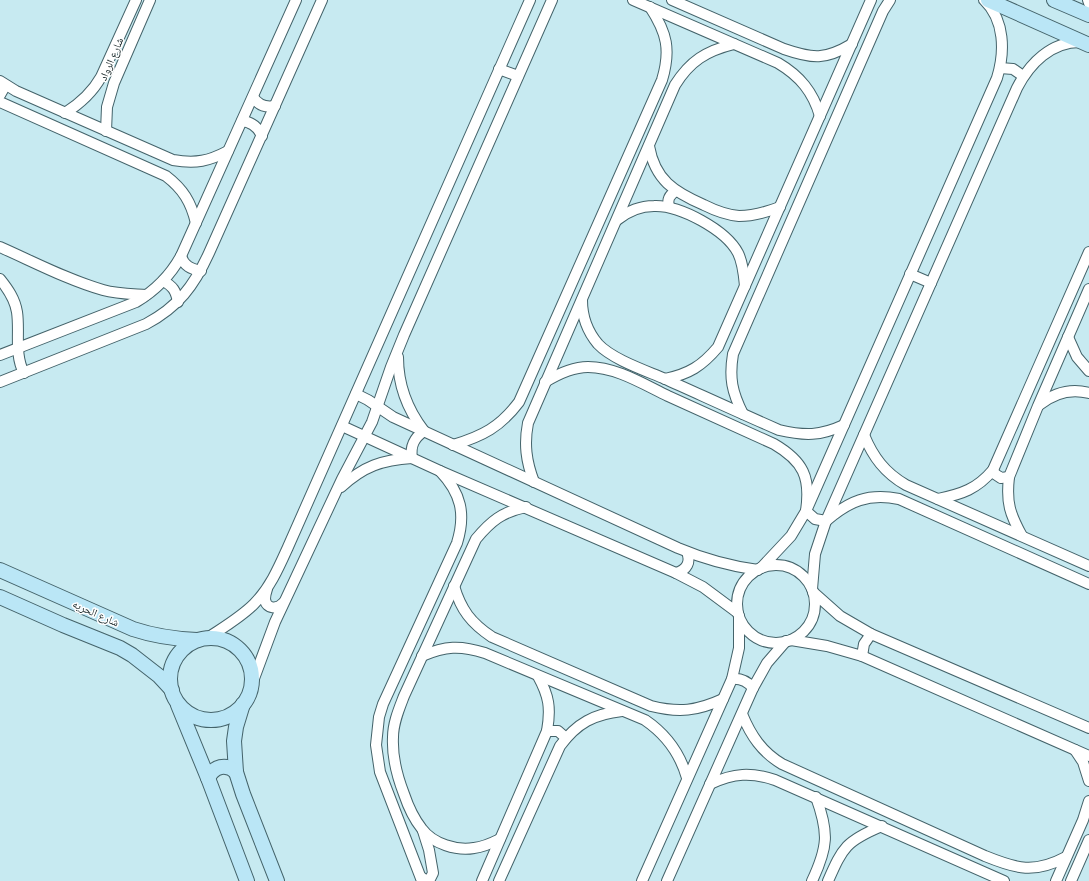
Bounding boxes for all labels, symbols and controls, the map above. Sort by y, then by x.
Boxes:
street label: شارع الرواد [97,36,126,83]
street label: شارع الحريه [71,597,121,629]

